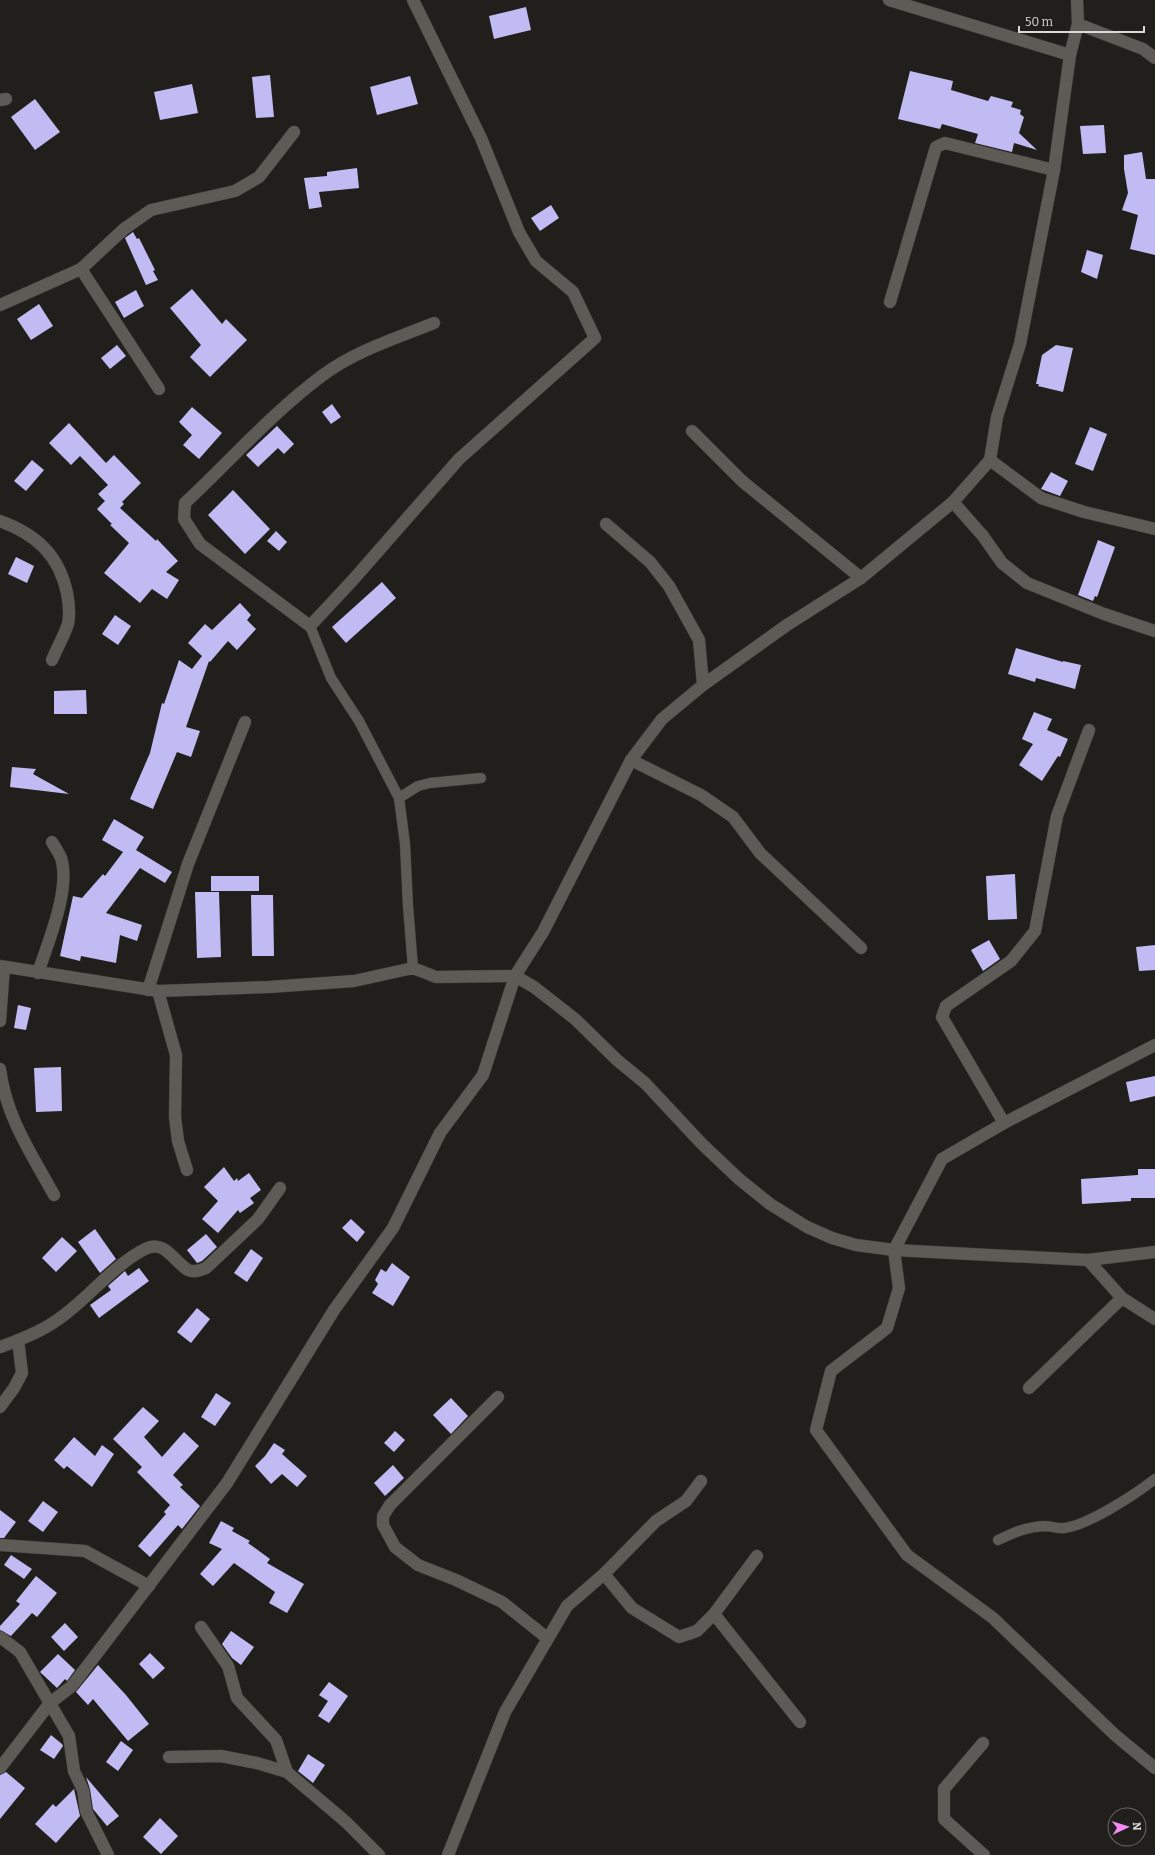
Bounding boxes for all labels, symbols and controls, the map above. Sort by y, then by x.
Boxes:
scale bar [1019,8,1144,34]
text: 50 m [1025,15,1054,29]
north arrow [1107,1807,1147,1847]
text: N [1130,1822,1143,1832]

